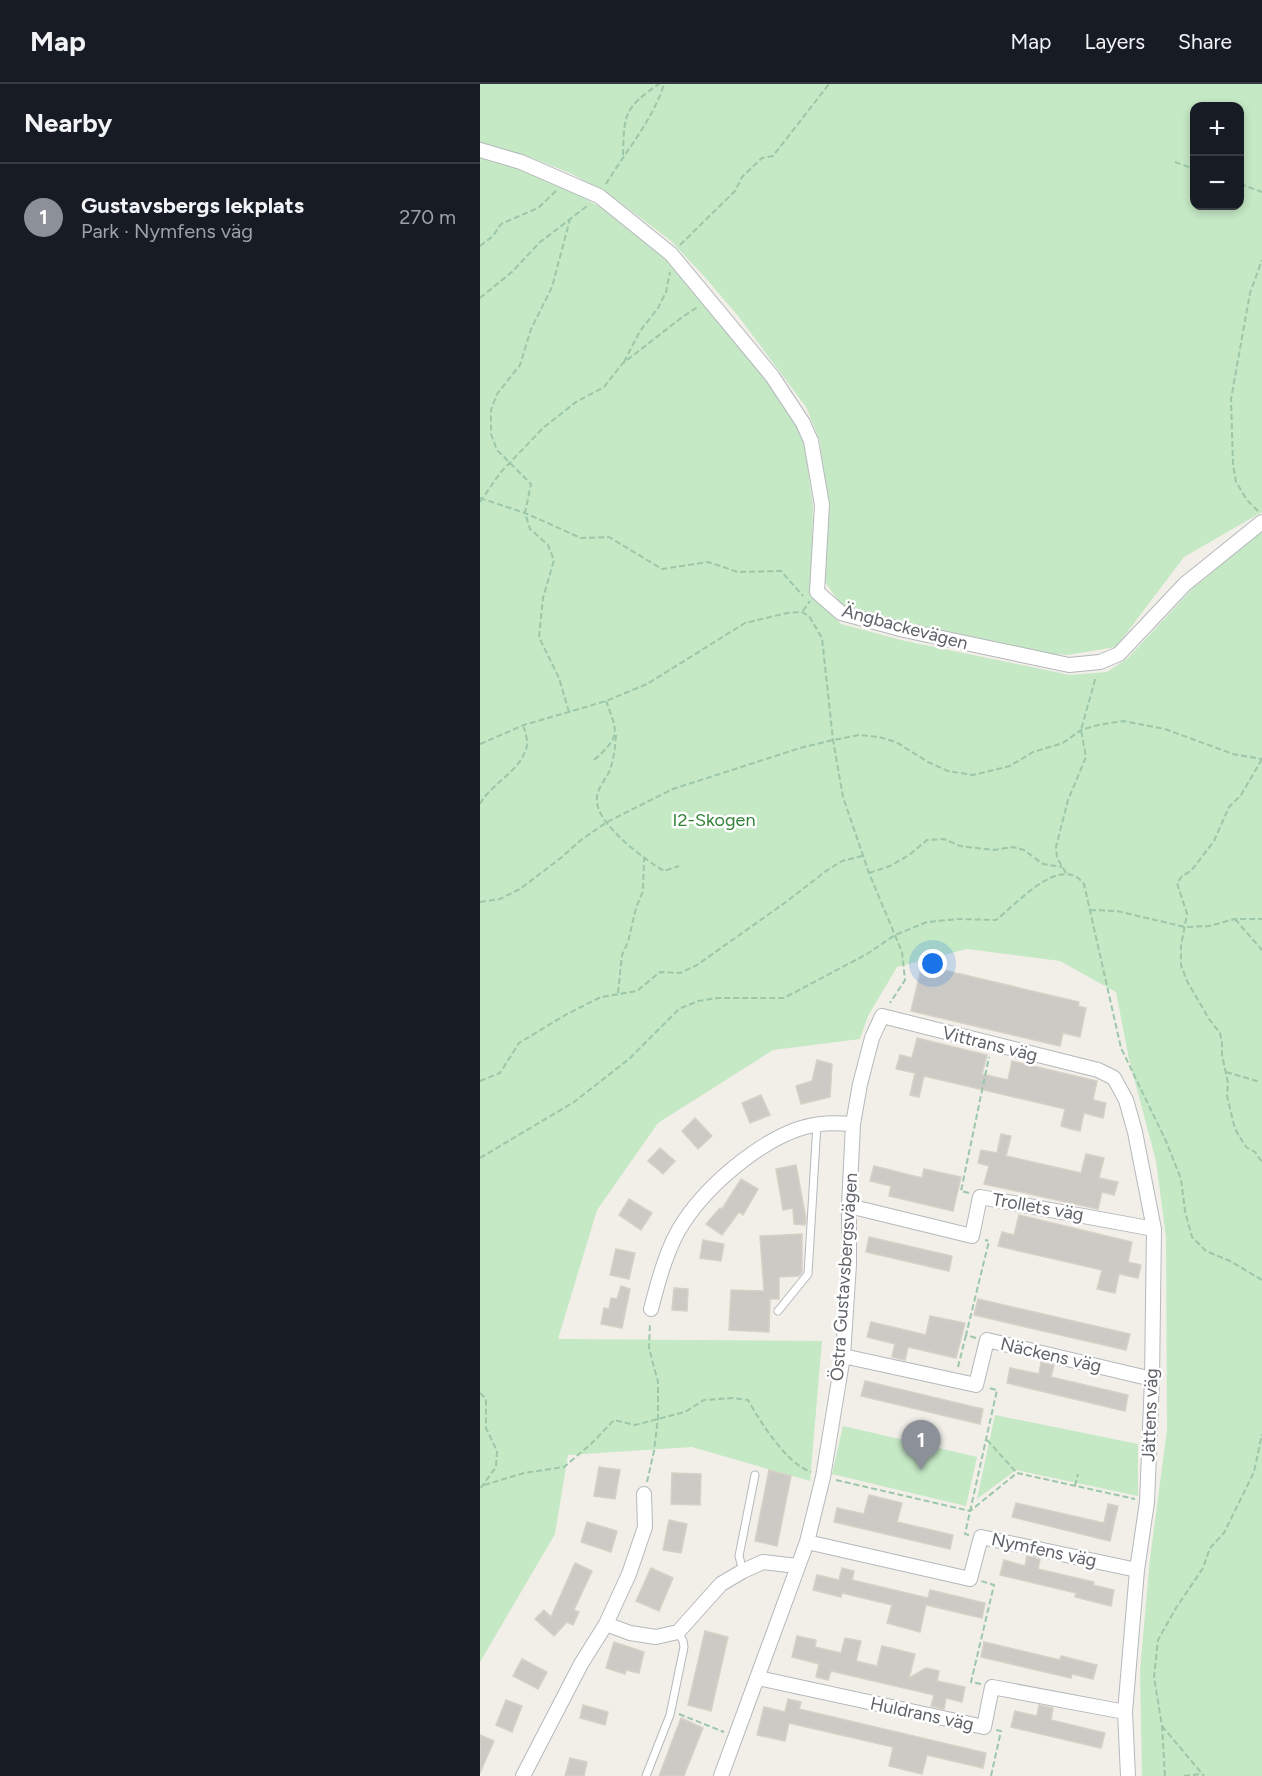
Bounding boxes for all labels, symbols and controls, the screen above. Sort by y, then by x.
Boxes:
text: Map [30,24,86,58]
text: Map [1011,29,1051,54]
text: Layers [1084,29,1145,54]
text: Share [1178,29,1232,54]
map controls [1190,102,1244,210]
button: + [1190,102,1244,156]
text: Nearby [24,107,112,139]
button: − [1190,156,1244,210]
text: Gustavsbergs lekplats [81,192,304,219]
text: 1 [39,205,48,229]
text: 270 m [399,205,456,229]
text: Park · Nymfens väg [81,219,253,243]
street label: Ängbackevägen [840,600,970,654]
park label: I2-Skogen [673,809,755,831]
your location [918,949,947,978]
street label: Vittrans väg [940,1022,1040,1066]
street label: Östra Gustavsbergsvägen [826,1172,862,1382]
street label: Trollets väg [991,1188,1085,1226]
street label: Näckens väg [998,1333,1104,1377]
street label: Jättens väg [1137,1368,1163,1462]
pin: 1 [902,1420,940,1470]
street label: Nymfens väg [989,1528,1099,1572]
street label: Huldrans väg [868,1692,976,1736]

